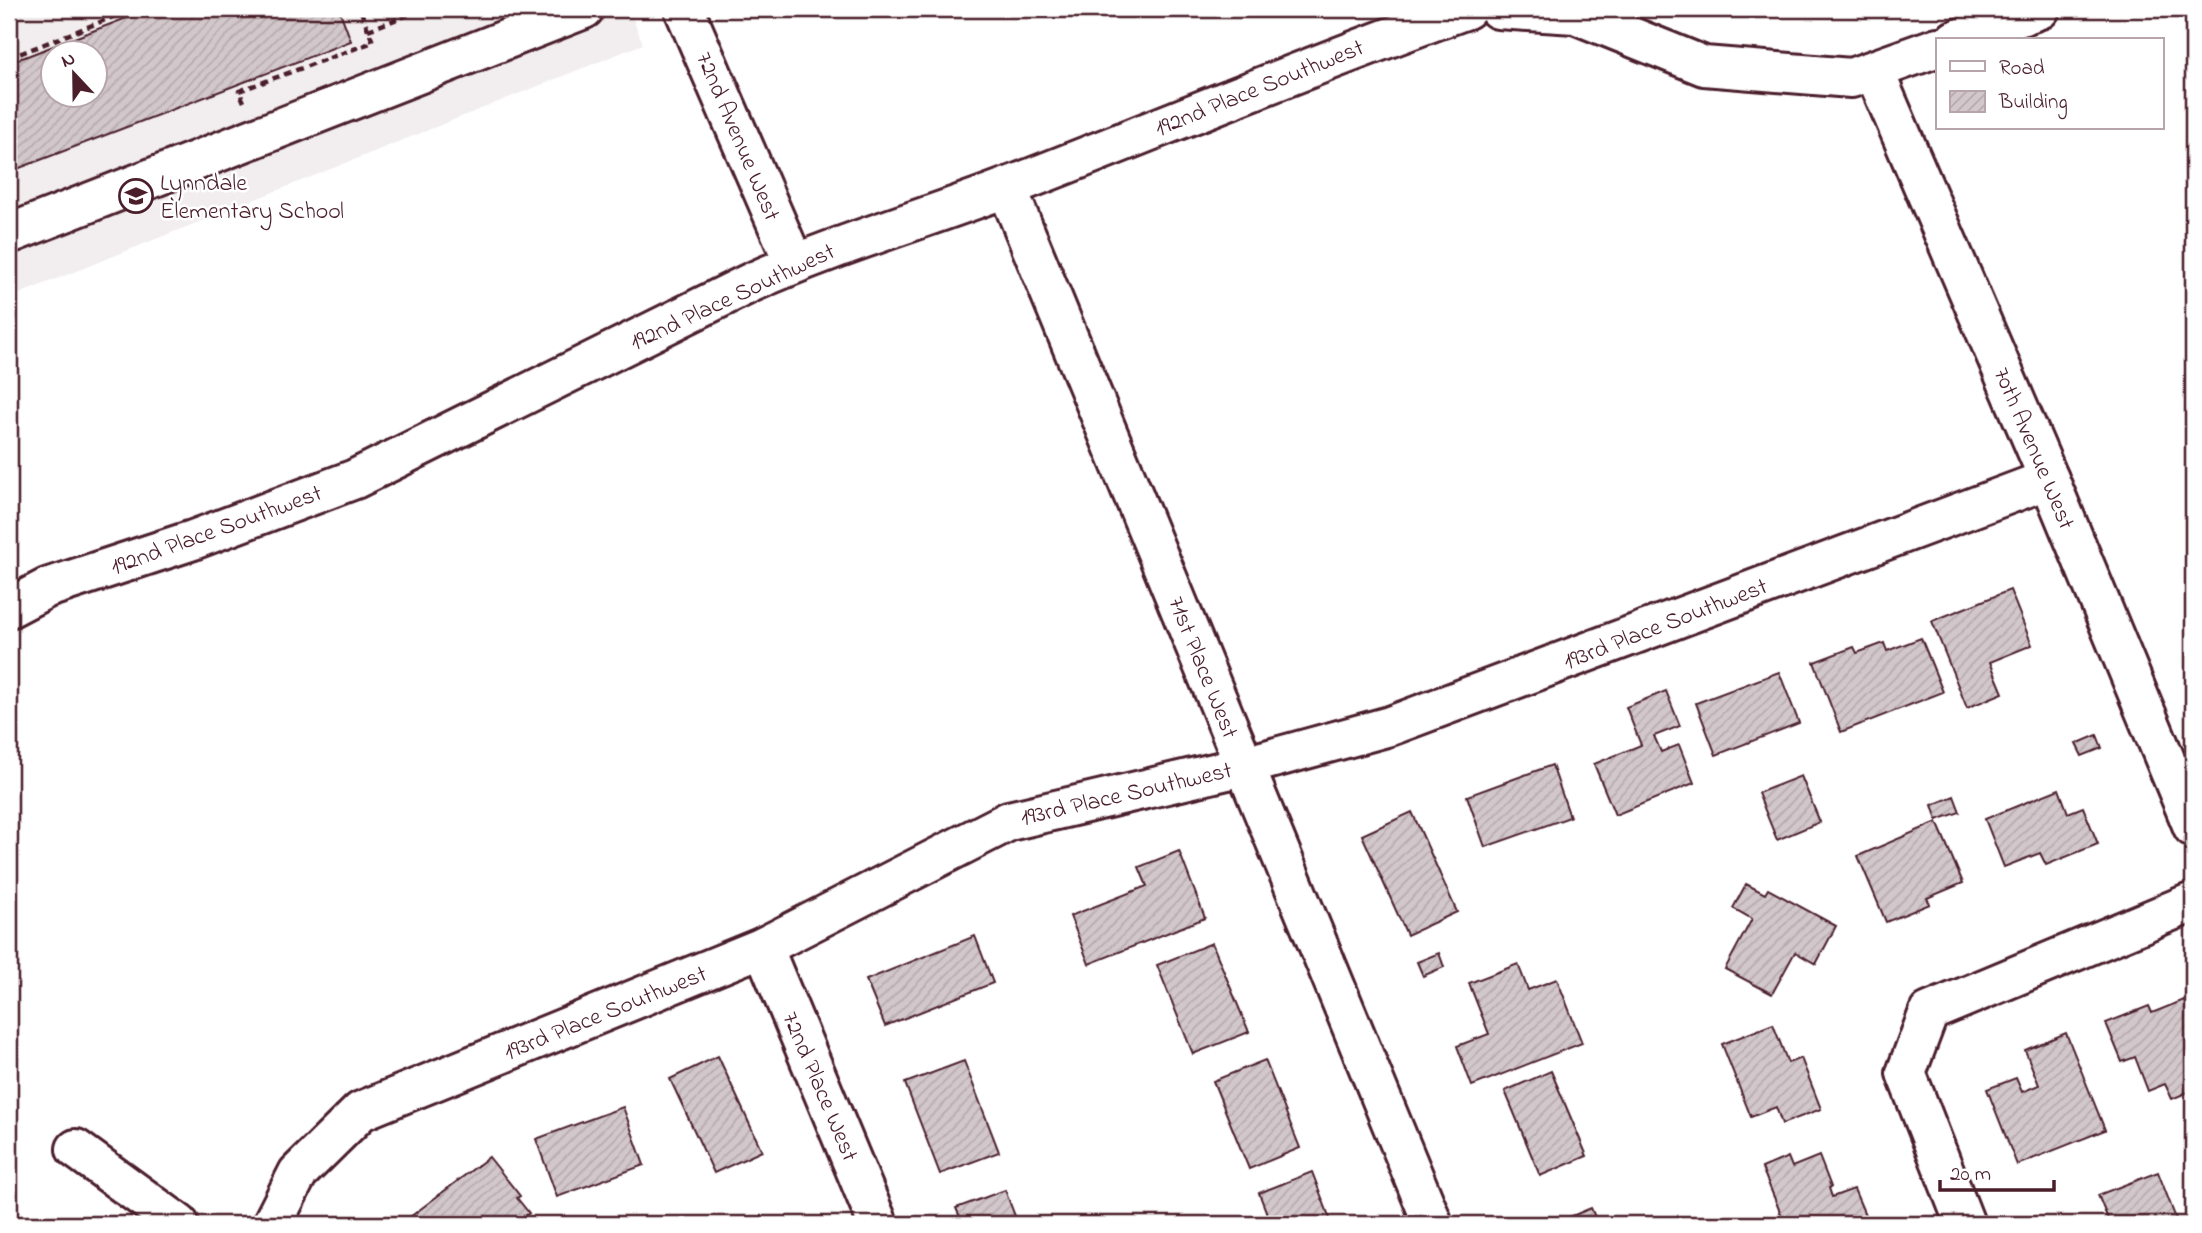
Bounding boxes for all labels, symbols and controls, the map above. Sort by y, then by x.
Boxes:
street label: 192nd Place Southwest [1150,31,1370,147]
north arrow [38,38,108,108]
legend [1936,38,2164,130]
text: N [58,46,80,75]
street label: 72nd Avenue West [685,47,788,227]
text: Road [1999,54,2045,84]
text: Building [1998,88,2068,120]
place label: Lynndale Elementary School [160,167,344,231]
school or university icon: Lynndale Elementary School [117,177,155,215]
street label: 192nd Place Southwest [625,235,841,361]
street label: 70th Avenue West [1983,362,2083,535]
street label: 192nd Place Southwest [106,477,327,586]
street label: 193rd Place Southwest [1559,570,1773,680]
street label: 71st Place West [1157,592,1246,744]
street label: 193rd Place Southwest [1017,754,1236,837]
street label: 193rd Place Southwest [499,958,713,1071]
street label: 72nd Place West [771,1007,866,1167]
scale bar [1940,1149,2053,1193]
text: 20 m [1950,1160,1991,1190]

